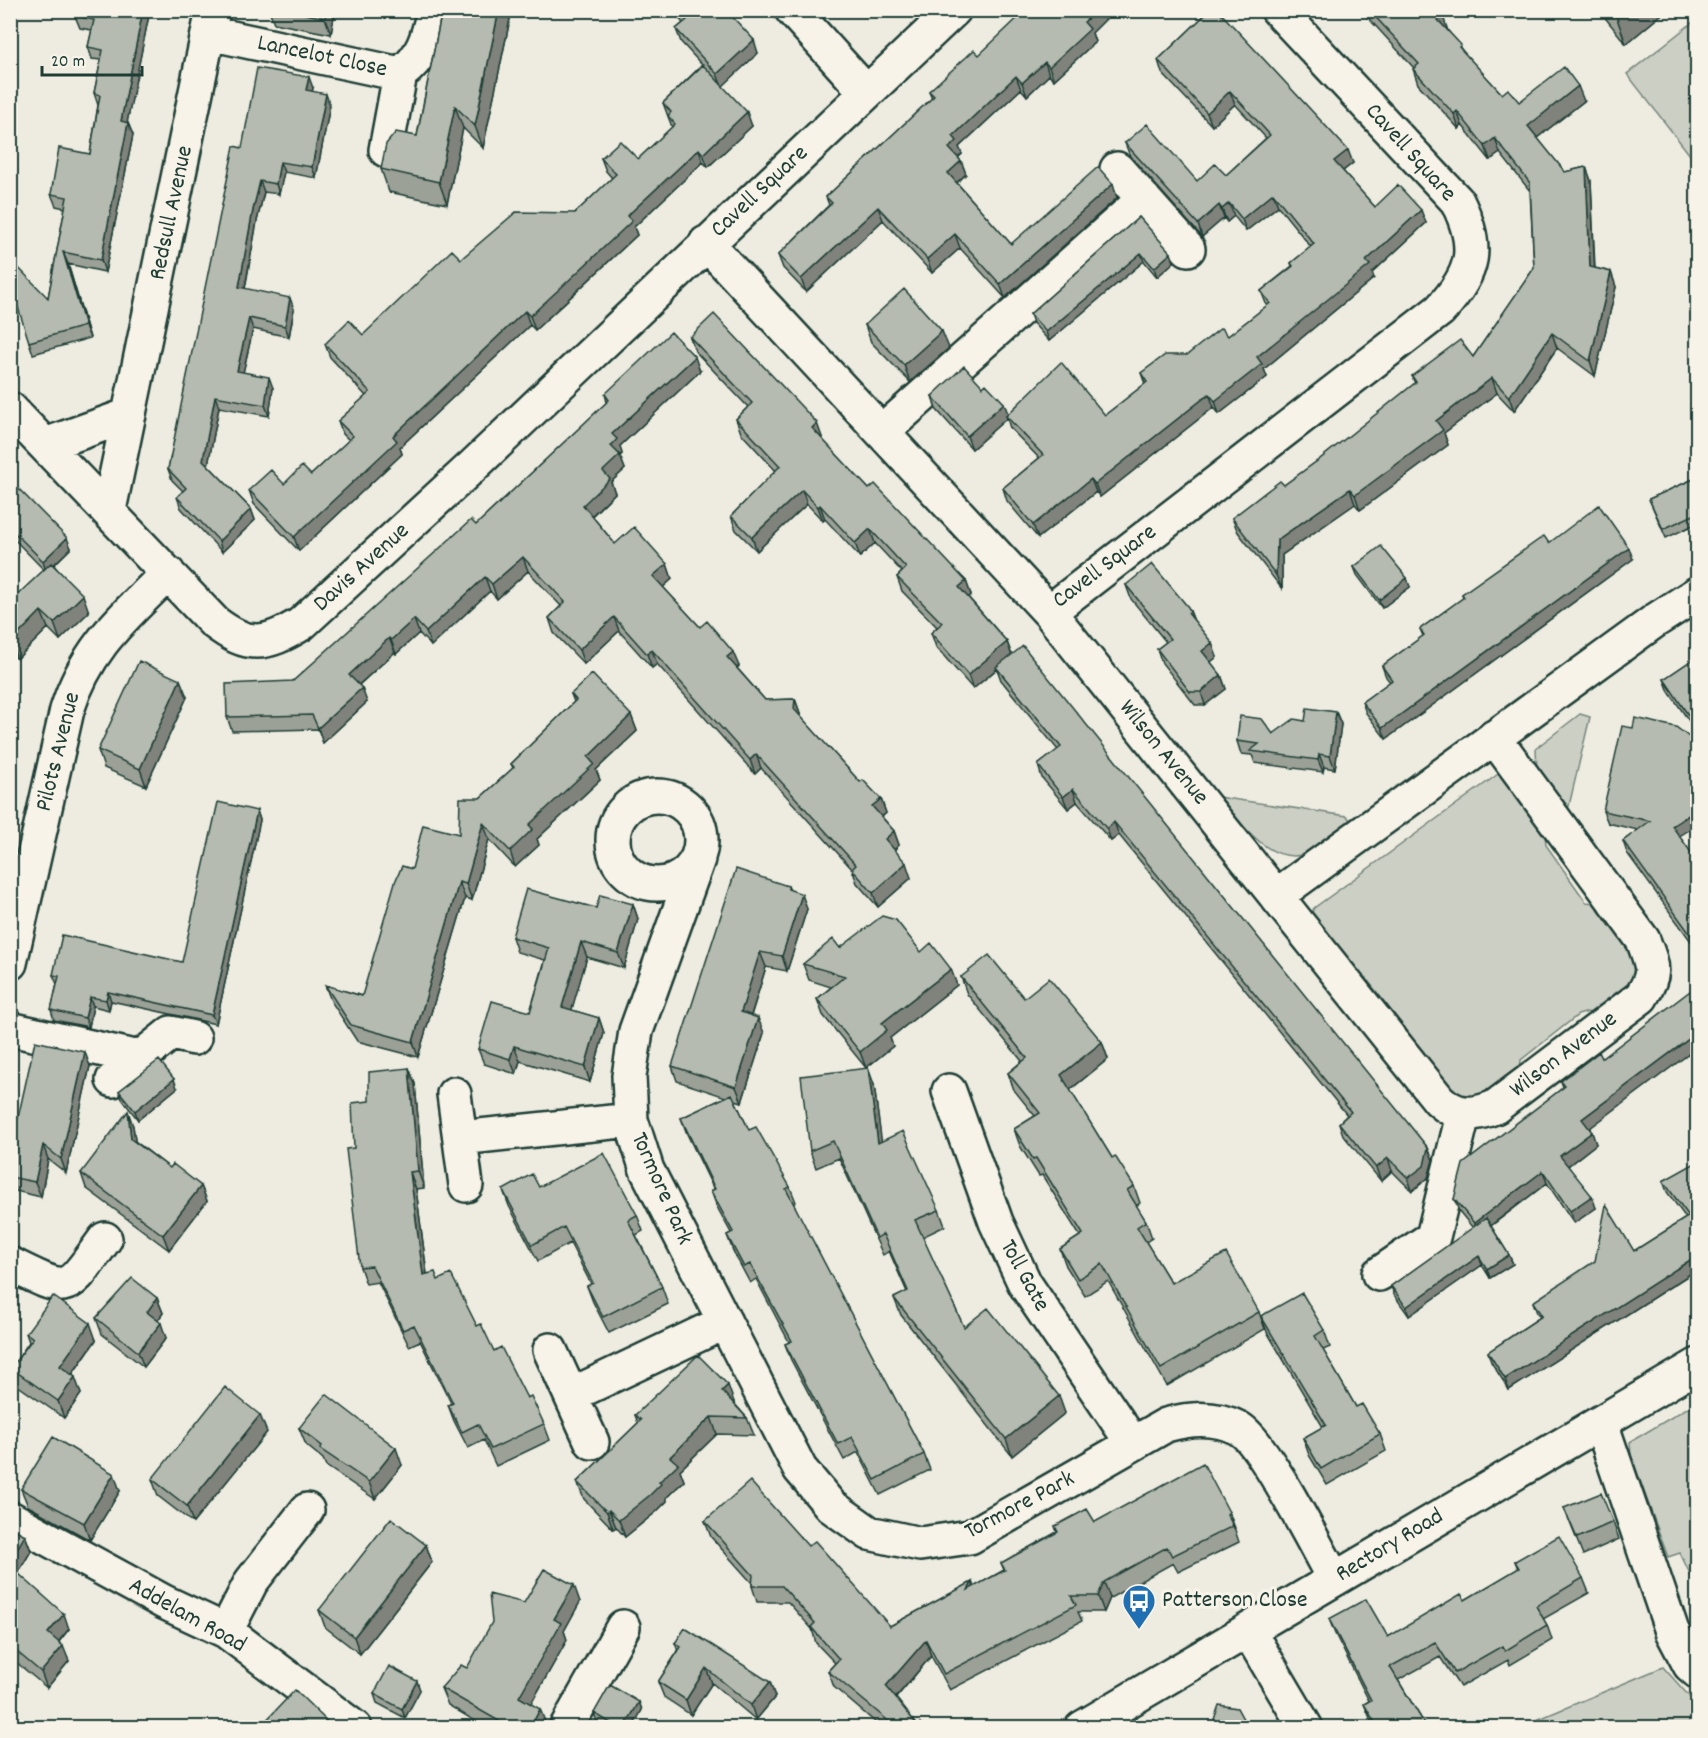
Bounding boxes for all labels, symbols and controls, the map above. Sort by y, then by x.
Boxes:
street label: Lancelot Close [254,27,390,87]
scale bar [42,39,142,77]
text: 20 m [51,50,85,75]
street label: Cavell Square [1356,96,1464,210]
street label: Cavell Square [703,138,817,246]
street label: Redsull Avenue [141,143,203,283]
street label: Davis Avenue [306,515,418,621]
street label: Cavell Square [1046,516,1164,618]
street label: Pilots Avenue [28,689,90,815]
street label: Wilson Avenue [1110,693,1216,813]
street label: Wilson Avenue [1503,1003,1625,1107]
street label: Tormore Park [621,1127,701,1251]
street label: Toll Gate [990,1234,1058,1318]
street label: Tormore Park [959,1463,1081,1549]
street label: Rectory Road [1330,1500,1450,1592]
street label: Addelam Road [122,1570,252,1662]
bus stop icon: Patterson Close [1121,1583,1157,1630]
place label: Patterson Close [1162,1584,1308,1618]

